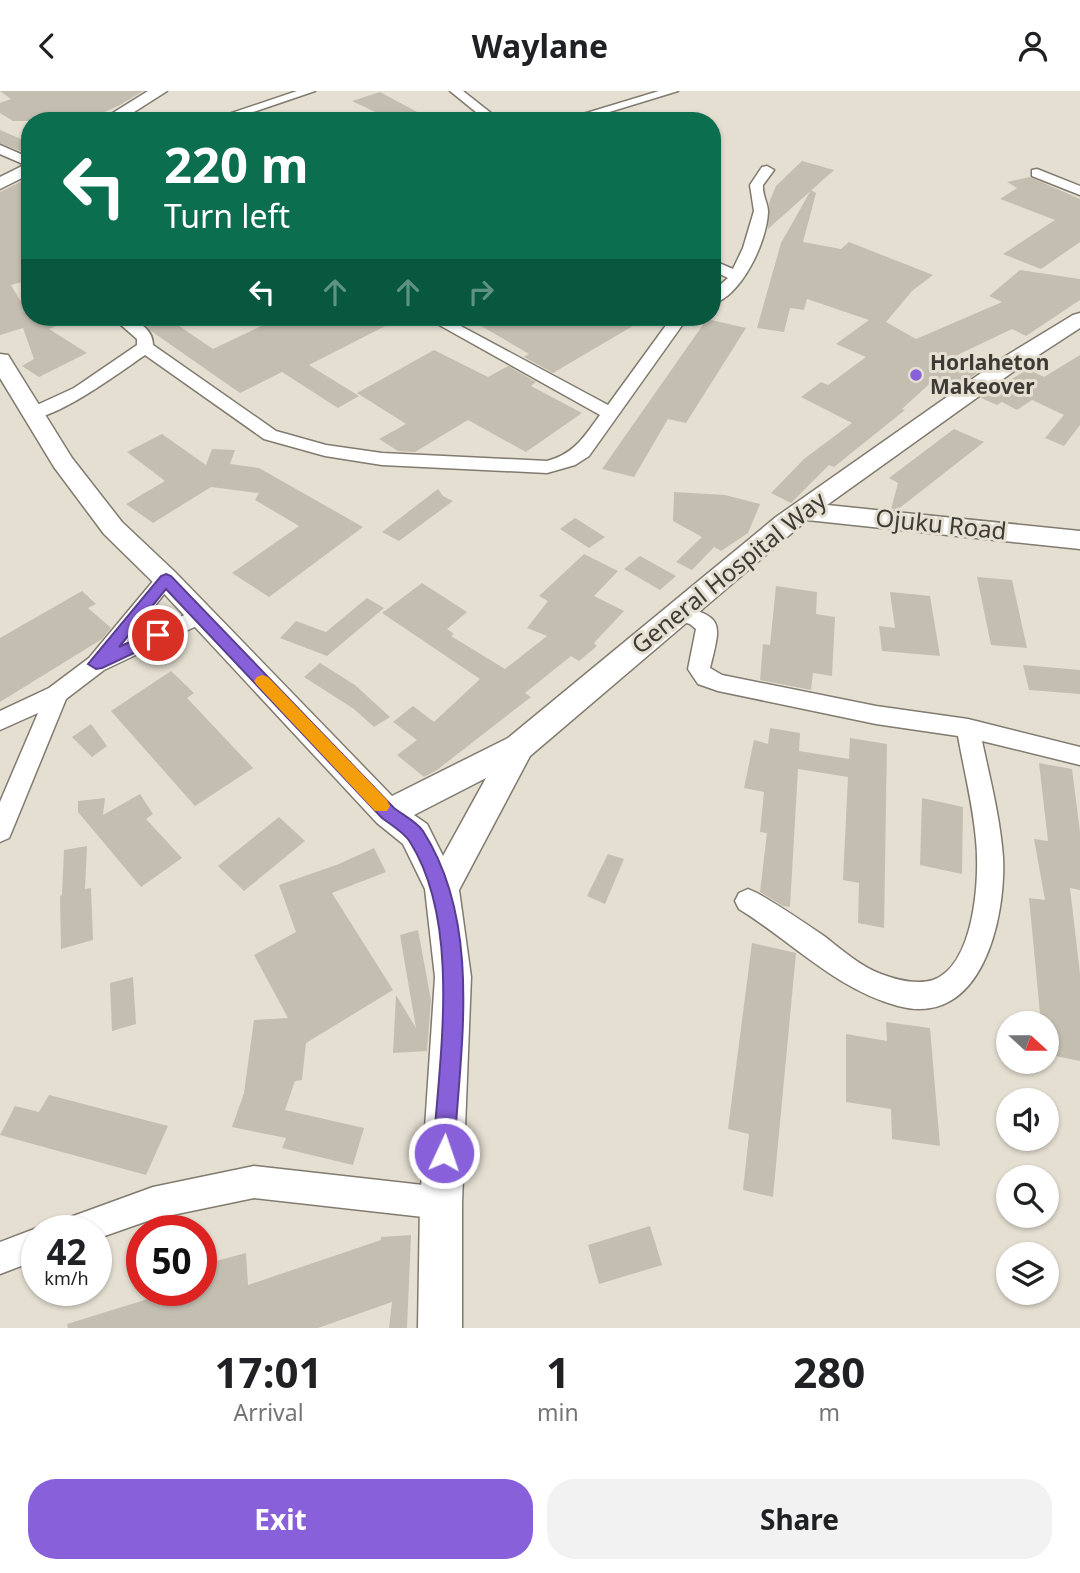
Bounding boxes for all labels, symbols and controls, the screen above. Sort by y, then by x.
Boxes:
text: Waylane [472,24,608,67]
icon: back [28,27,66,65]
icon: person [1014,27,1052,65]
text: 220 m [164,131,309,197]
icon: left [49,140,140,231]
text: Turn left [164,194,290,237]
icon: left [243,273,281,311]
icon: ahead [316,273,354,311]
icon: ahead [389,273,427,311]
icon: right [462,273,500,311]
place label: Horlaheton Makeover [930,348,1050,400]
marker: Horlaheton Makeover [908,367,924,383]
street label: General Hospital Way [624,483,833,661]
street label: Ojuku Road [874,500,1008,547]
pin [128,605,188,665]
icon: arrive [139,616,177,654]
north arrow [996,1011,1059,1075]
map controls [996,1011,1059,1305]
button: sound [996,1088,1059,1151]
position arrow [407,1116,481,1190]
button: search [996,1165,1059,1228]
speed limit sign: 50 [126,1215,217,1306]
text: 42 [46,1228,87,1275]
button: layers [996,1242,1059,1305]
text: km/h [44,1266,89,1290]
text: 17:01 [215,1343,322,1400]
text: 1 [546,1343,570,1400]
text: 280 [793,1343,865,1400]
text: Arrival [233,1396,304,1428]
text: min [537,1396,579,1428]
text: m [819,1396,840,1428]
button: Exit [28,1479,533,1559]
button: Share [547,1479,1052,1559]

